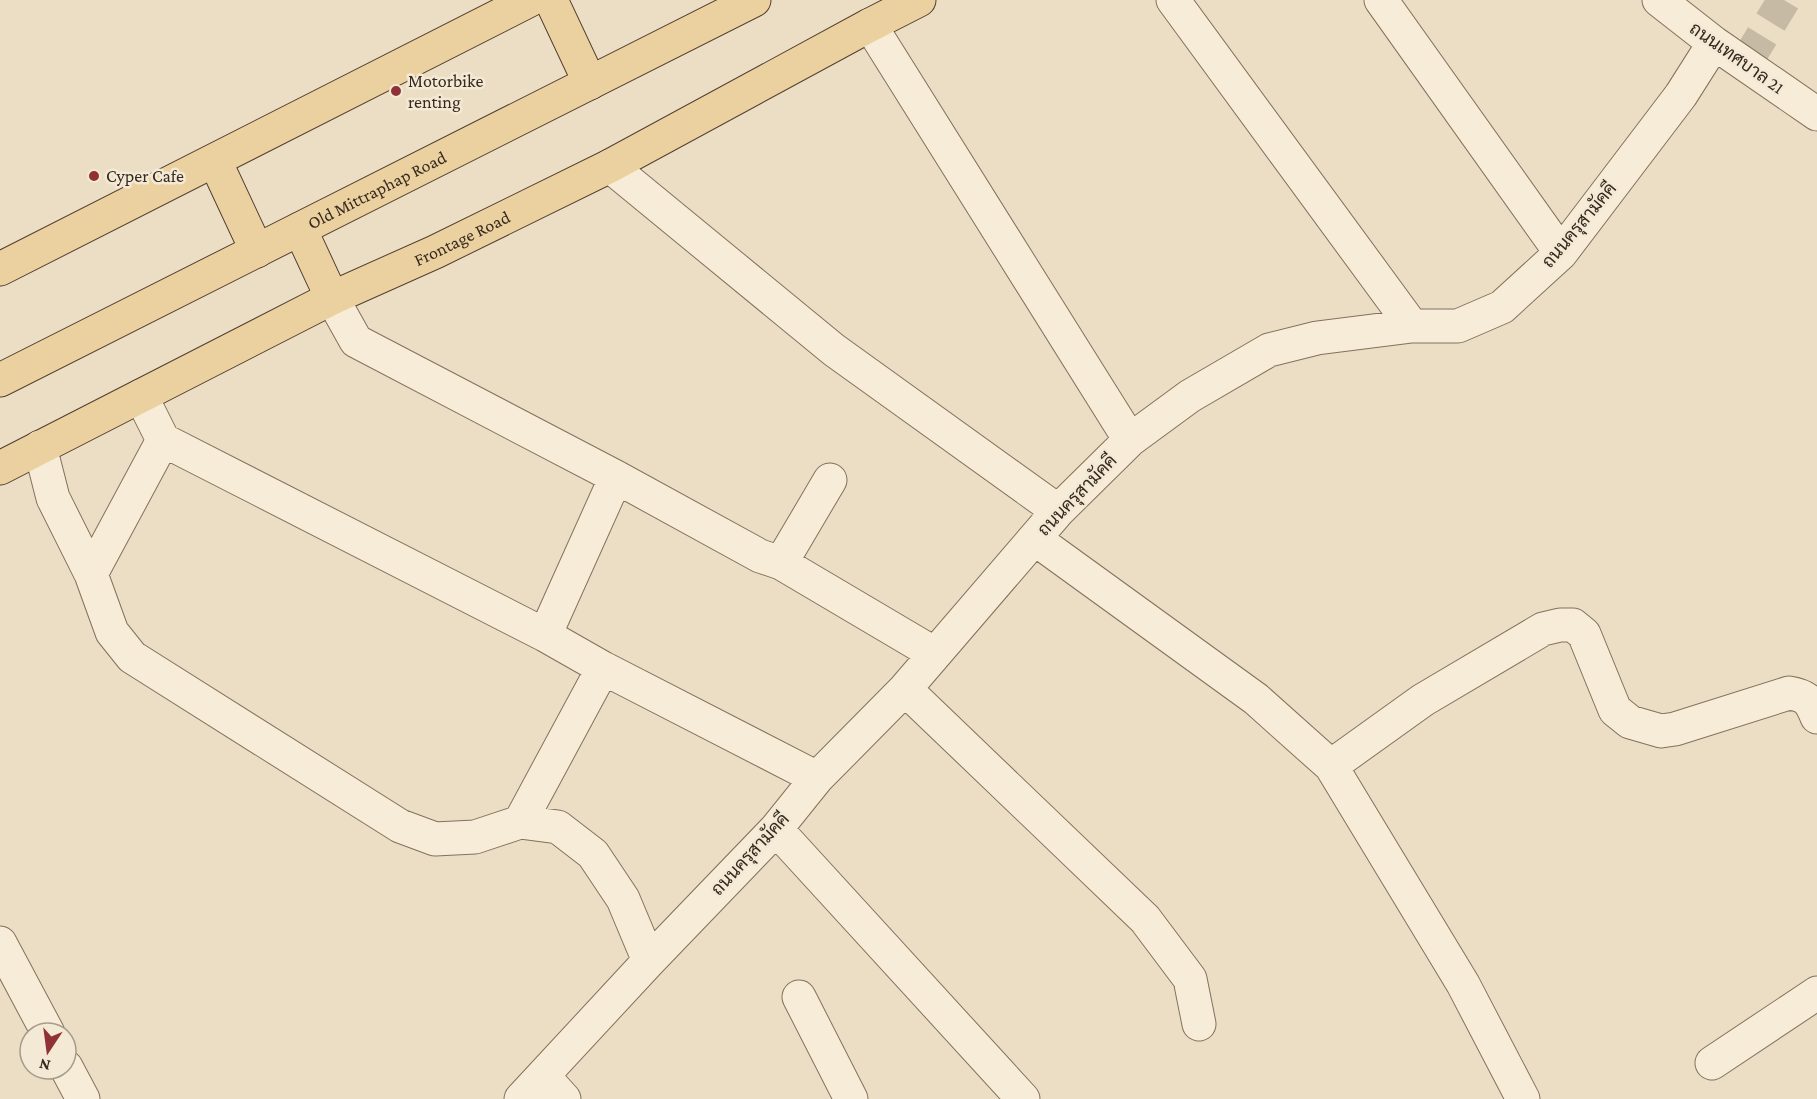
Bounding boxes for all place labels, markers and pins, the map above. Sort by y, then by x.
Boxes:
place label: Motorbike renting [408,71,483,112]
marker: Motorbike renting [389,84,403,98]
place label: Cyper Cafe [106,166,184,186]
marker: Cyper Cafe [87,169,101,183]

